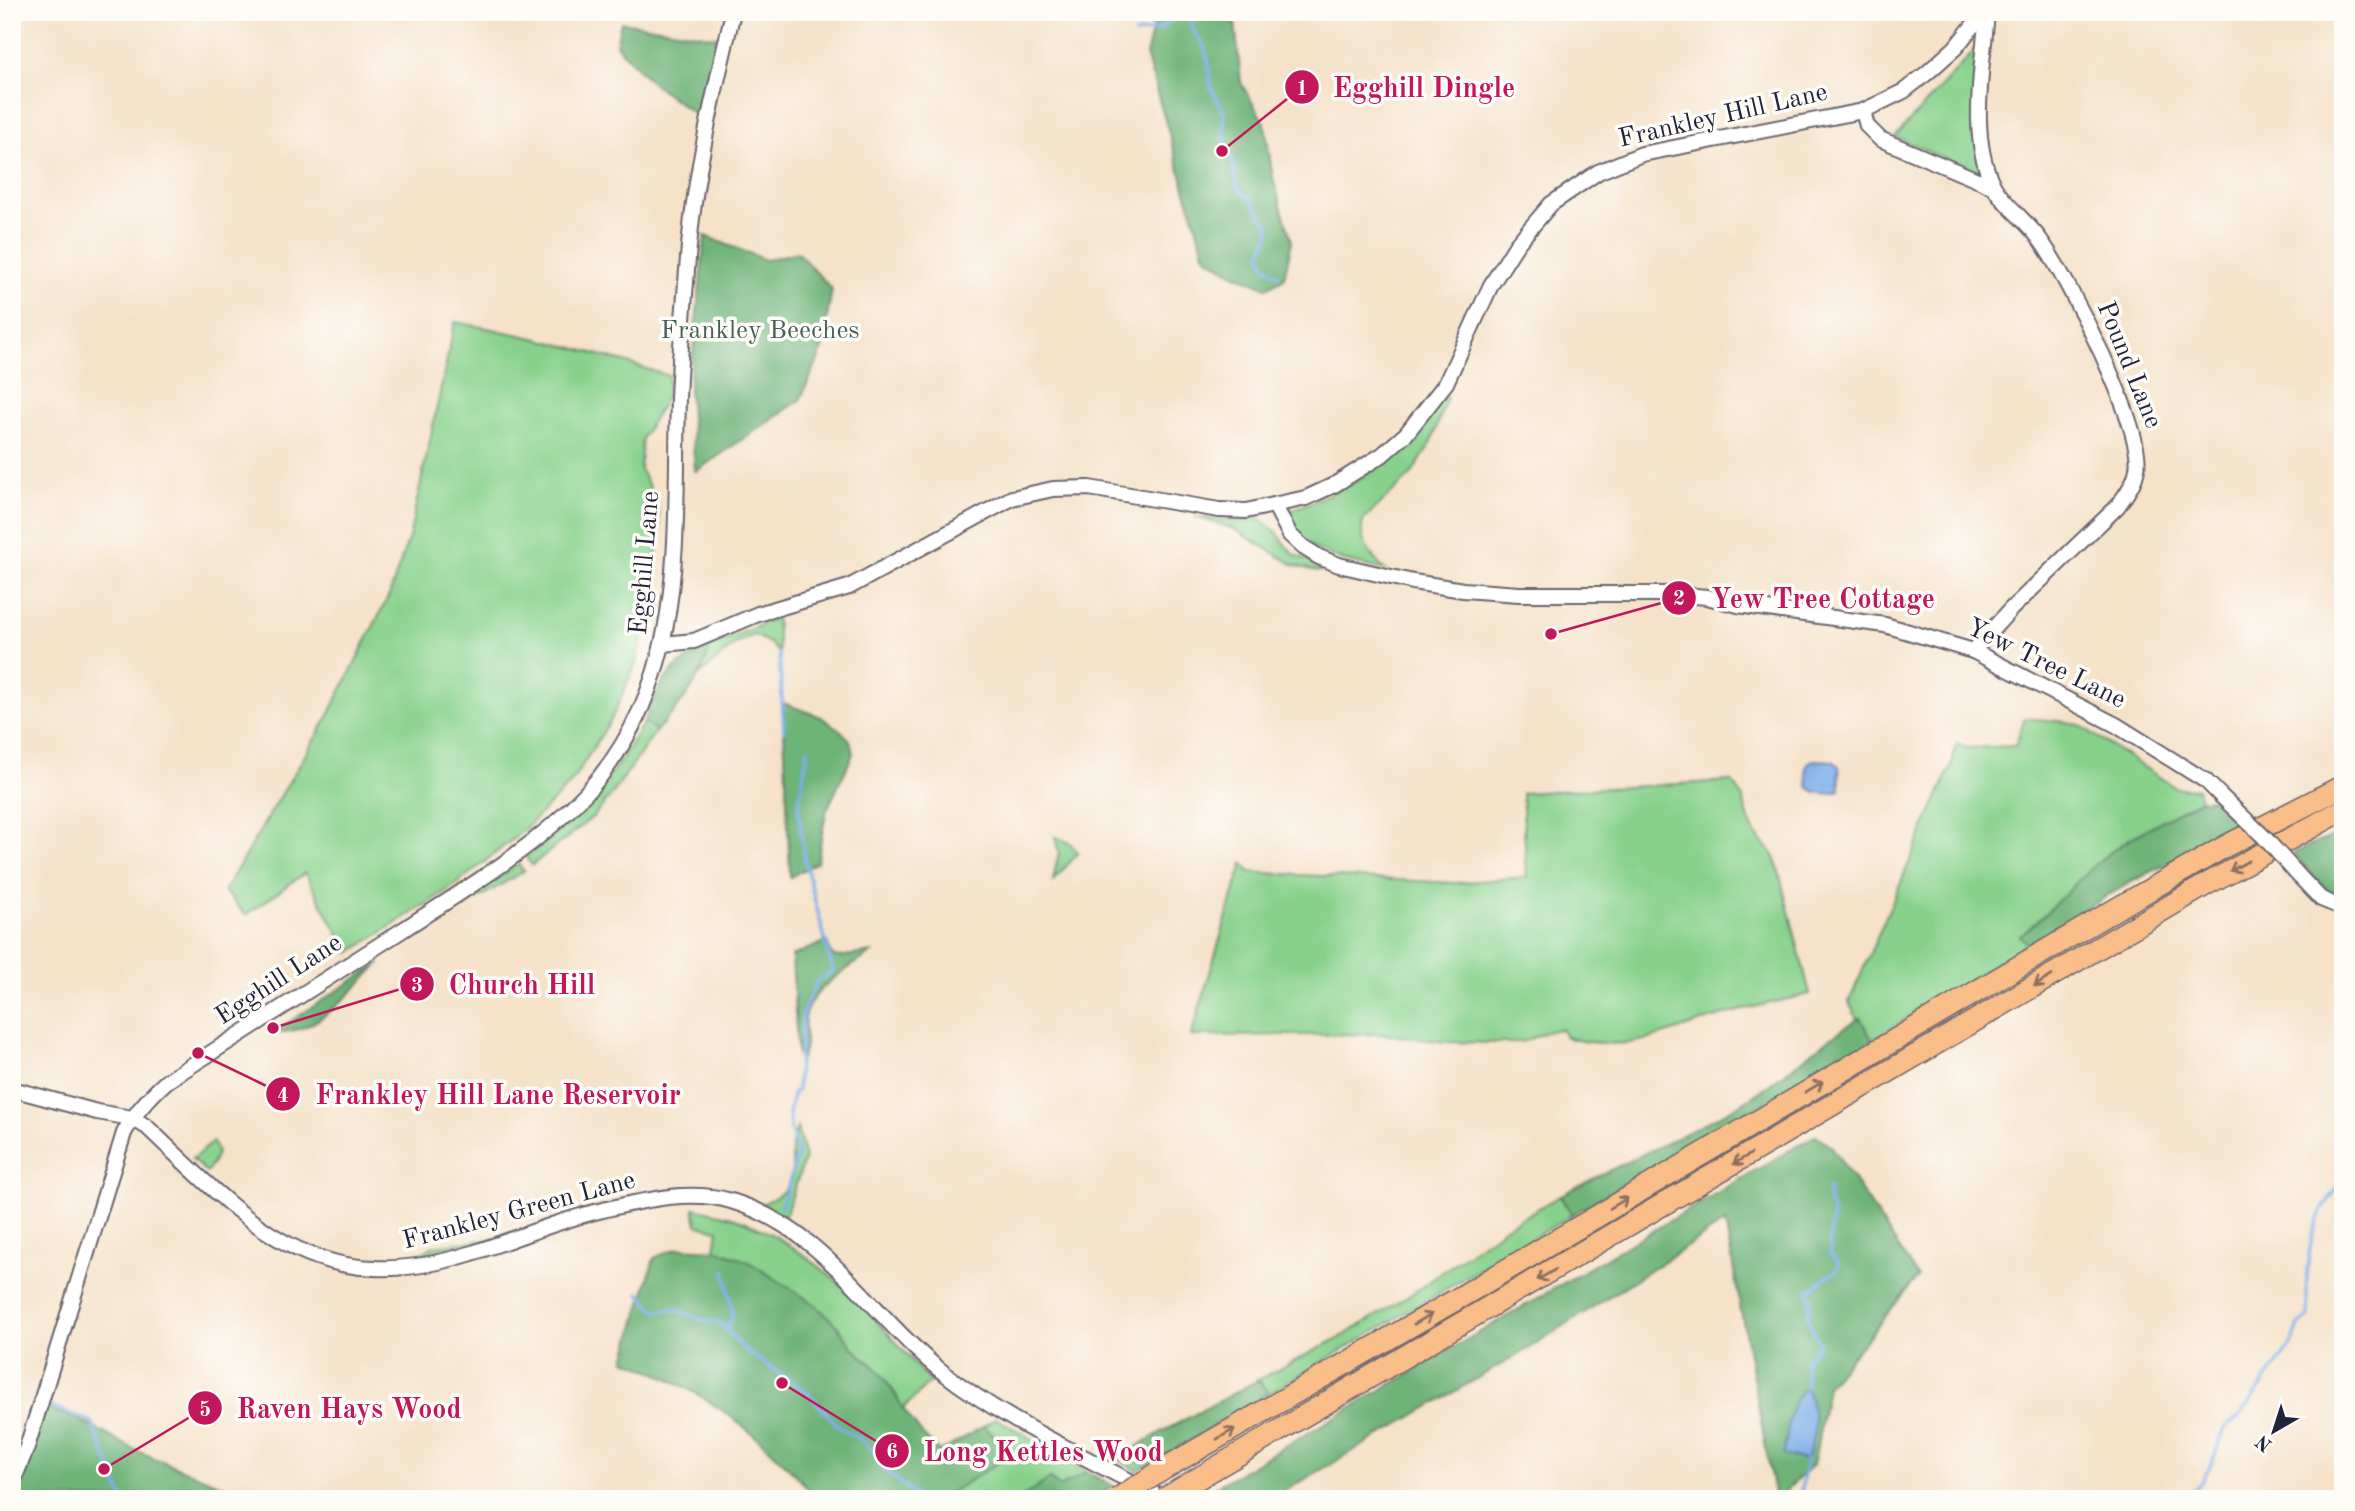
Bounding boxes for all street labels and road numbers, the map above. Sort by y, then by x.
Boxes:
street label: Frankley Hill Lane [1616,79,1830,153]
street label: Pound Lane [2092,298,2166,432]
street label: Egghill Lane [626,490,664,636]
street label: Yew Tree Lane [1962,614,2130,714]
street label: Egghill Lane [211,930,347,1030]
street label: Frankley Green Lane [400,1167,638,1255]

